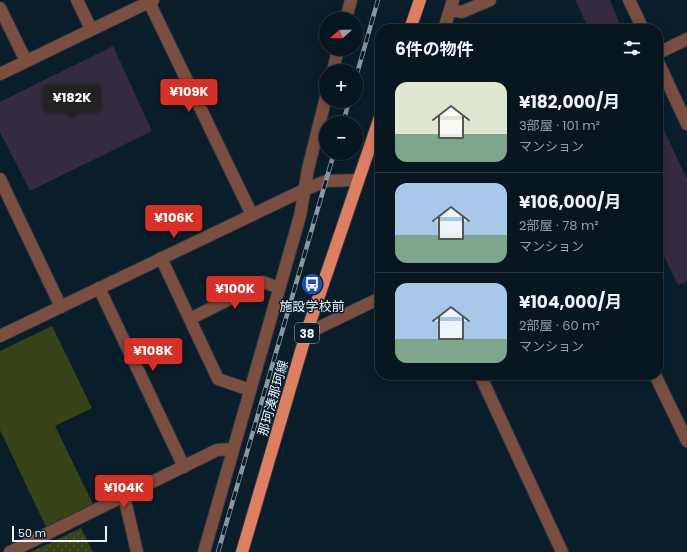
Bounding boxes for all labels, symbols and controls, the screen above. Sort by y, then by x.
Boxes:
north arrow [319,12,363,56]
map controls [319,12,363,160]
text: 6件の物件 [395,37,474,61]
icon: filters [621,37,643,59]
button: + [319,64,363,108]
pin: ¥109K [161,79,217,113]
text: ¥109K [169,82,209,101]
pin: ¥182K [44,85,100,119]
text: ¥182K [53,88,91,107]
text: ¥182,000/月 [519,90,620,114]
icon: home [427,98,475,146]
button: − [319,116,363,160]
text: 3部屋 · 101 m² [519,116,600,135]
text: マンション [519,137,584,156]
text: ¥106,000/月 [519,190,622,214]
icon: home [427,199,475,247]
pin: ¥106K [146,205,202,239]
text: ¥106K [154,208,194,227]
text: 2部屋 · 78 m² [519,216,599,235]
text: マンション [519,237,584,256]
bus stop icon: 施設学校前 [299,271,325,297]
pin: ¥100K [207,276,263,310]
text: ¥100K [215,279,255,298]
text: ¥104,000/月 [519,290,622,314]
place label: 施設学校前 [279,297,345,316]
icon: home [427,299,475,347]
text: 2部屋 · 60 m² [519,316,600,335]
road number: 38 [295,323,319,343]
text: マンション [519,337,584,356]
pin: ¥108K [125,338,181,372]
text: ¥108K [133,341,173,360]
street label: 那珂湊那珂線 [253,358,293,438]
pin: ¥104K [96,475,152,509]
text: ¥104K [104,478,144,497]
scale bar [12,524,107,543]
text: 50 m [18,525,46,541]

